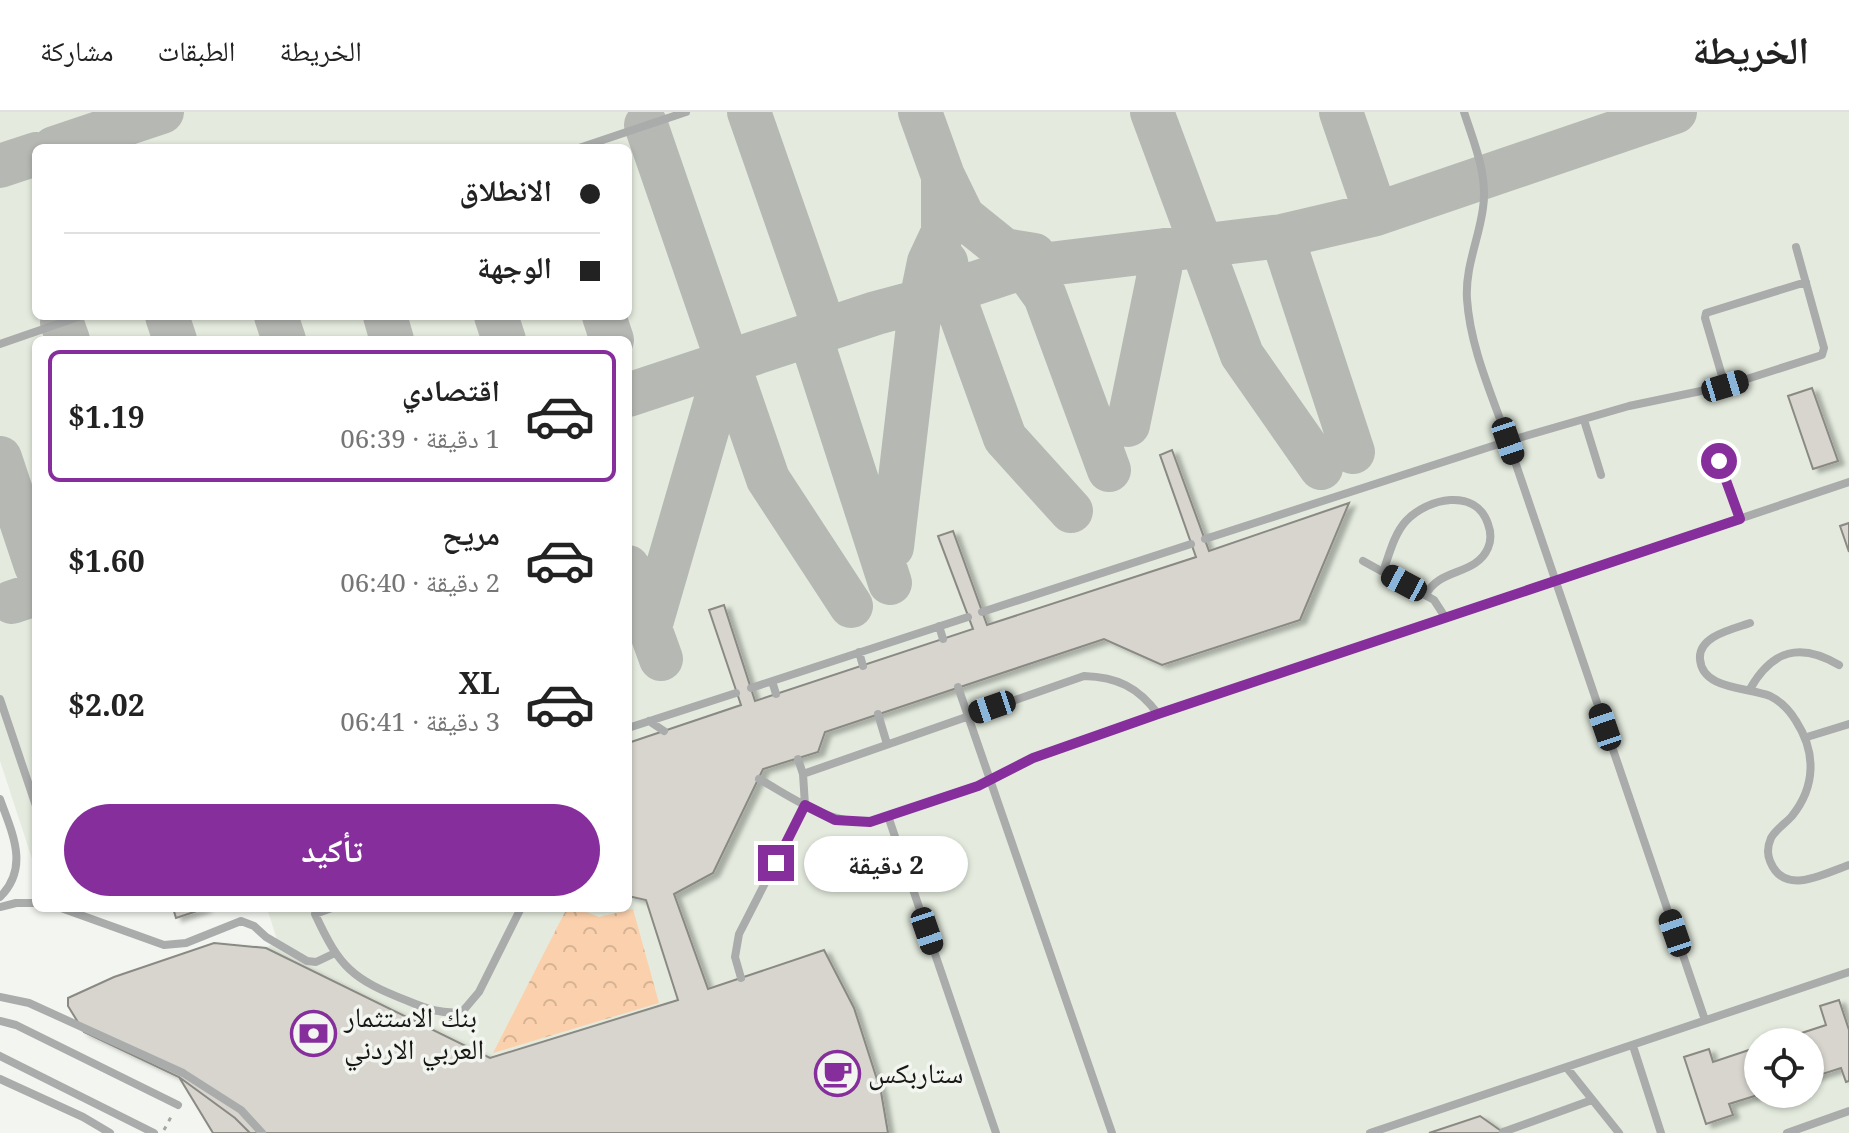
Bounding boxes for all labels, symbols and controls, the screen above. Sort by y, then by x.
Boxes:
text: الخريطة [1692,23,1809,75]
text: مشاركة [40,31,114,69]
text: الطبقات [158,31,235,69]
text: الخريطة [279,31,362,69]
text: الانطلاق [459,169,552,210]
text: الوجهة [477,246,552,287]
car [1699,368,1751,404]
text: اقتصادي [402,369,500,410]
icon: car [524,380,596,452]
text: $1.19 [68,396,145,437]
car [1489,414,1527,468]
text: 1 دقيقة · 06:39 [340,420,500,456]
route start [1701,443,1737,479]
text: مريح [442,513,500,554]
icon: car [524,524,596,596]
text: $1.60 [68,540,145,581]
car [1377,561,1431,605]
text: 2 دقيقة · 06:40 [340,564,500,600]
text: XL [458,662,500,703]
icon: car [524,668,596,740]
text: $2.02 [68,684,145,725]
car [965,688,1019,726]
car [1586,700,1624,754]
text: 3 دقيقة · 06:41 [340,703,500,739]
button: تأكيد [64,804,600,896]
callout: 2 دقيقة [804,835,968,891]
route end [758,845,794,881]
text: 2 دقيقة [848,846,924,882]
car [908,904,946,958]
car [1656,906,1694,960]
place label: بنك الاستثمار العربي الاردني [343,997,484,1072]
bank icon: بنك الاستثمار العربي الاردني [289,1009,337,1057]
map controls [1744,1028,1824,1108]
button: locate [1744,1028,1824,1108]
cafe icon: ستاربكس [813,1049,861,1097]
place label: ستاربكس [868,1053,963,1091]

